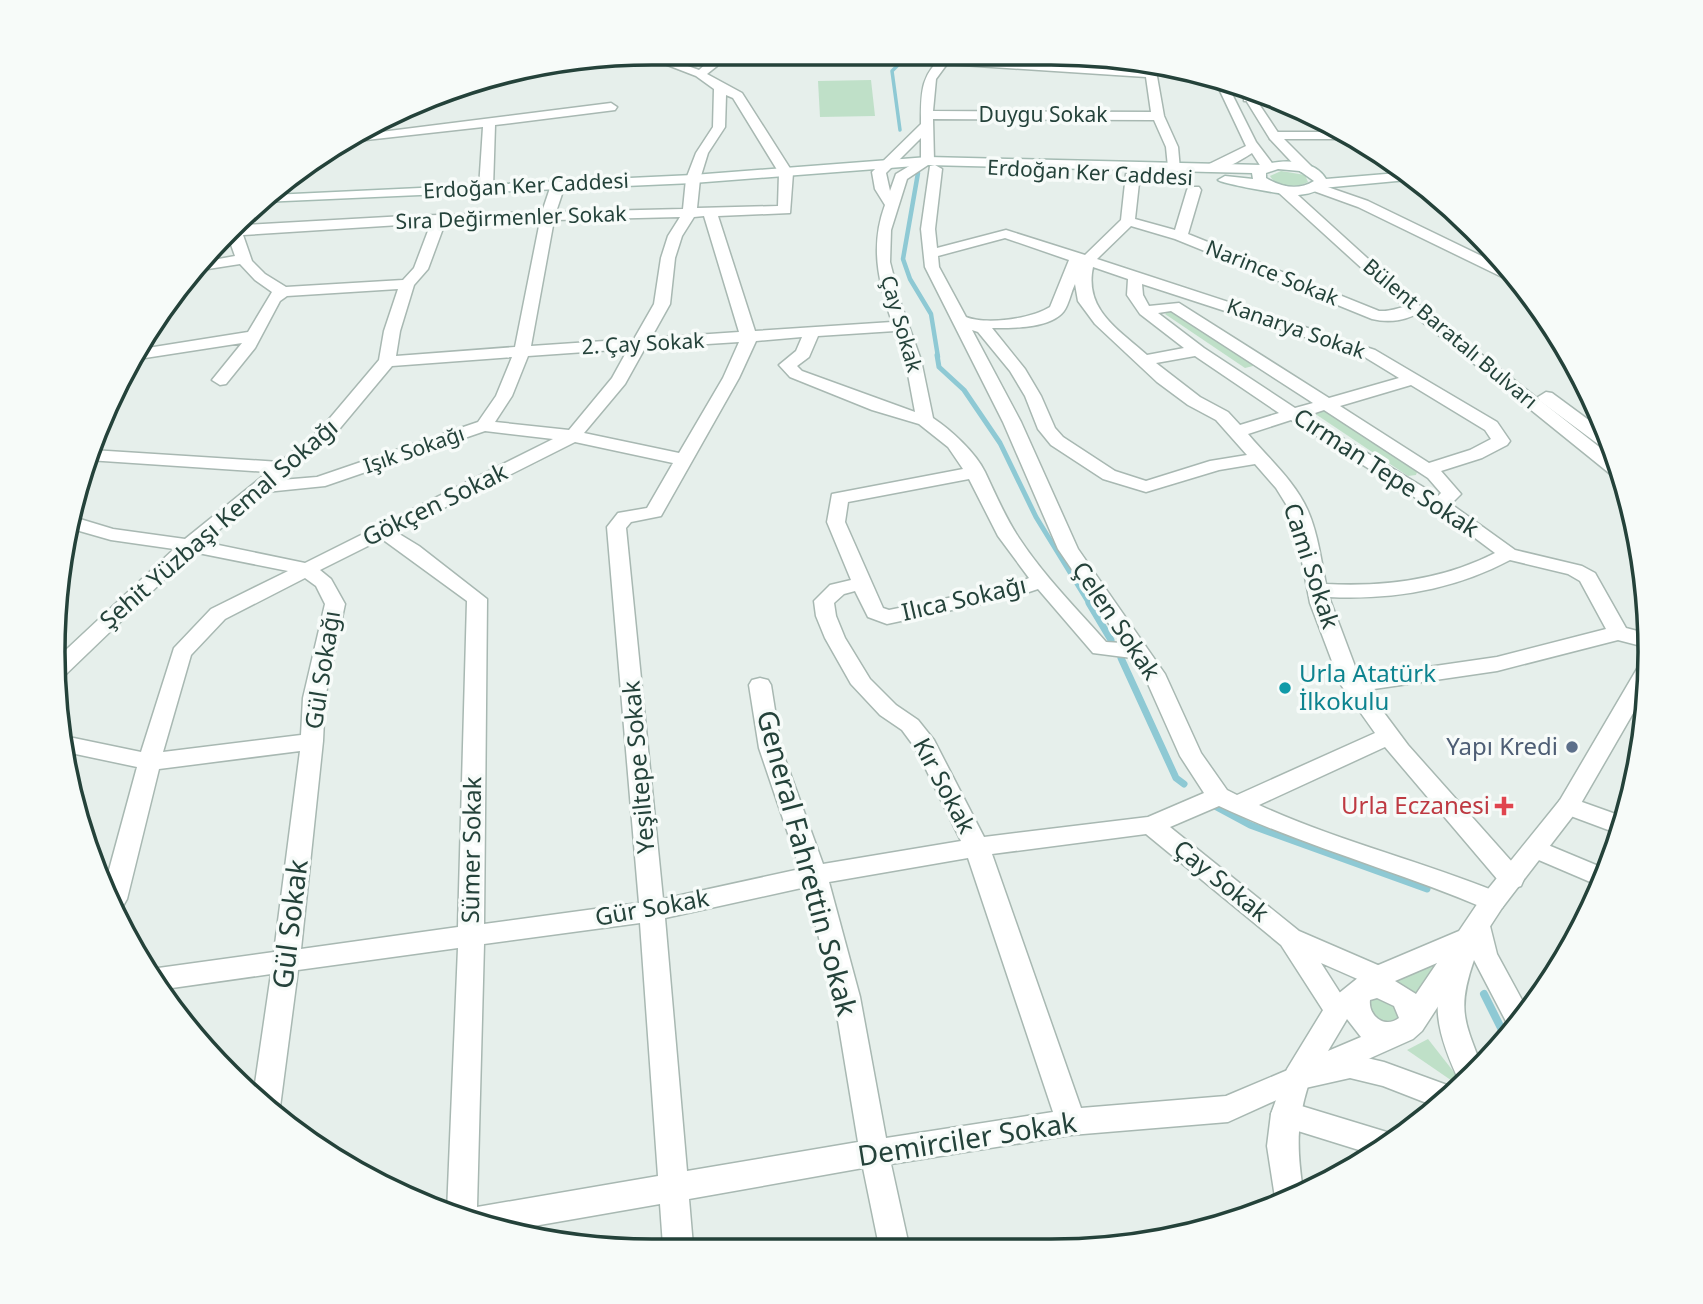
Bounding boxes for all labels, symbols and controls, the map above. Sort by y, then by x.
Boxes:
street label: Duygu Sokak [979,100,1108,128]
street label: Erdoğan Ker Caddesi [987,153,1194,191]
street label: Erdoğan Ker Caddesi [422,166,629,204]
street label: Sıra Değirmenler Sokak [395,199,628,235]
street label: Narince Sokak [1202,233,1344,312]
street label: Bülent Baratalı Bulvarı [1358,252,1544,415]
street label: Çay Sokak [875,272,929,376]
street label: Kanarya Sokak [1223,291,1370,365]
street label: 2. Çay Sokak [581,326,706,360]
street label: Cırman Tepe Sokak [1288,399,1486,544]
street label: Şehit Yüzbaşı Kemal Sokağı [92,410,344,636]
street label: Işık Sokağı [360,419,468,479]
street label: Gökçen Sokak [356,454,513,553]
street label: Cami Sokak [1277,498,1348,633]
street label: Çelen Sokak [1065,554,1169,686]
street label: Ilıca Sokağı [898,567,1029,628]
street label: Gül Sokağı [296,608,347,731]
place label: Urla Atatürk İlkokulu [1299,656,1436,717]
street label: Yeşiltepe Sokak [613,679,661,855]
marker: Urla Atatürk İlkokulu [1277,680,1293,696]
street label: General Fahrettin Sokak [749,706,867,1020]
place label: Yapı Kredi [1446,729,1558,762]
street label: Kır Sokak [906,732,984,839]
marker: Yapı Kredi [1564,739,1580,755]
street label: Sümer Sokak [453,776,488,924]
place label: Urla Eczanesi [1341,788,1490,821]
marker: Urla Eczanesi [1496,798,1512,814]
street label: Çay Sokak [1167,831,1277,929]
street label: Gül Sokak [262,857,316,991]
street label: Gür Sokak [592,880,712,933]
street label: Demirciler Sokak [855,1102,1079,1174]

